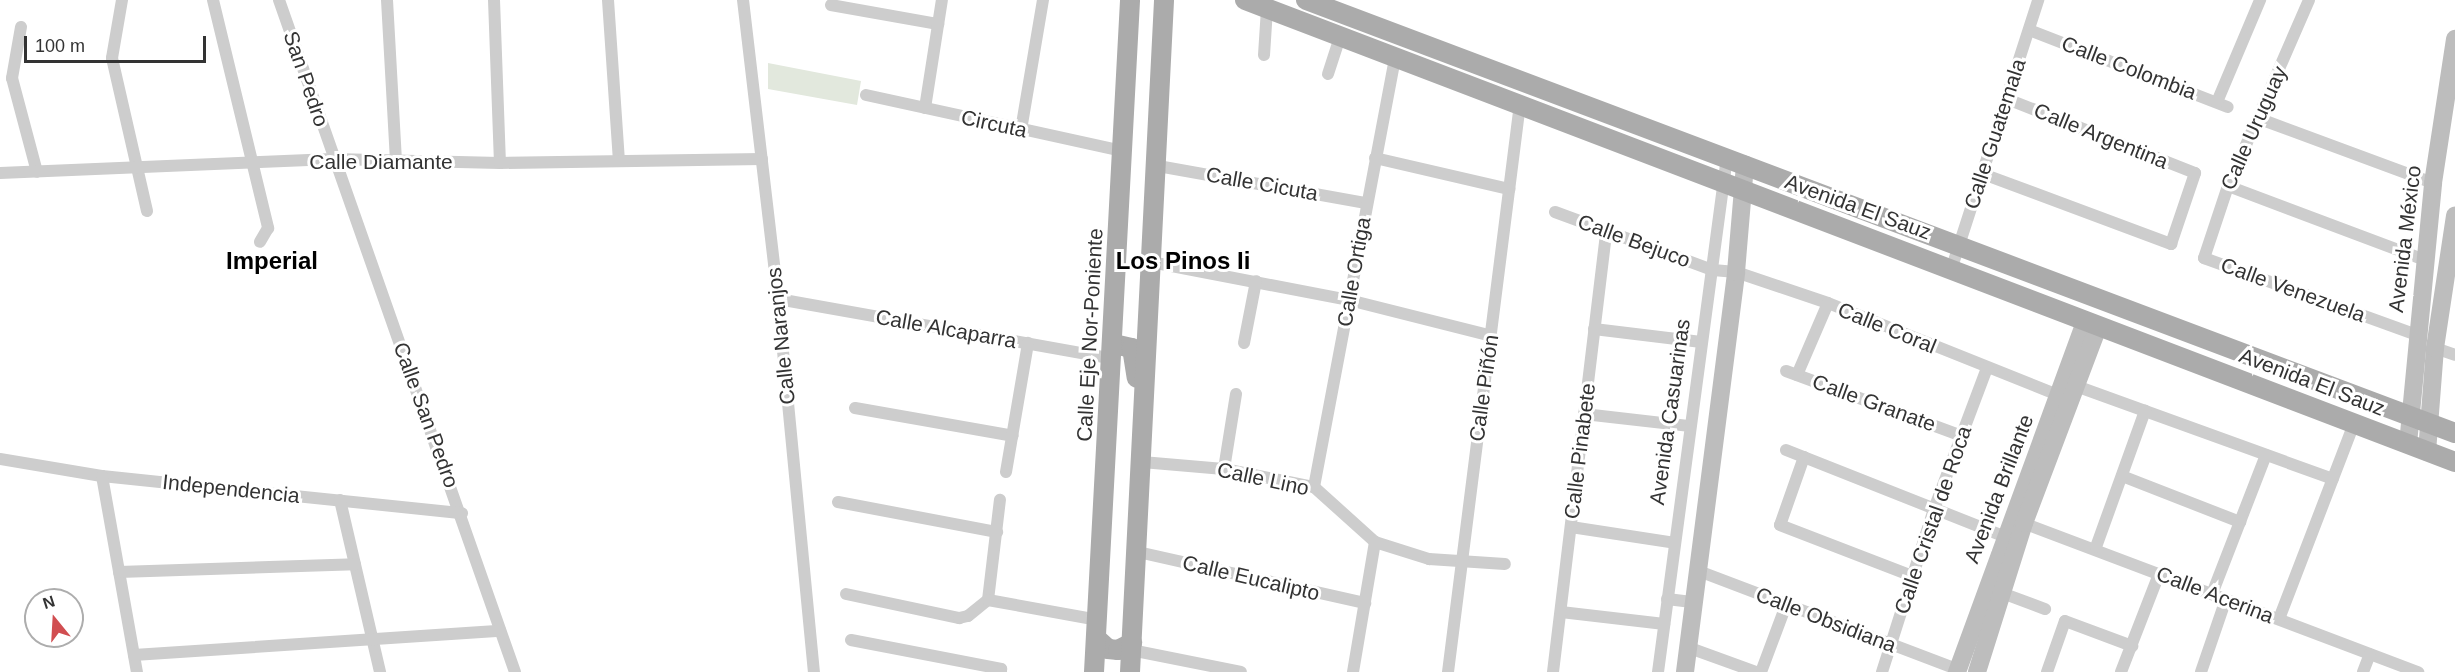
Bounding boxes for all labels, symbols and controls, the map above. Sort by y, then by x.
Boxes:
scale bar [27,24,208,62]
street label: San Pedro [278,28,334,130]
street label: Calle Colombia [2058,31,2200,105]
text: 100 m [35,36,85,56]
street label: Calle Guatemala [1959,56,2031,212]
street label: Calle Uruguay [2215,62,2293,194]
street label: Calle Argentina [2030,97,2172,175]
street label: Circuta [959,105,1029,143]
street label: Calle Diamante [309,149,453,175]
street label: Calle Cicuta [1204,162,1320,206]
street label: Avenida México [2383,164,2427,314]
street label: Avenida El Sauz [1781,169,1935,245]
street label: Calle Bejuco [1574,209,1694,273]
street label: Calle Ortiga [1332,215,1376,329]
street label: Calle Eje Nor-Poniente [1072,228,1108,442]
district label: Imperial [226,247,318,275]
district label: Los Pinos Ii [1116,247,1250,275]
street label: Calle Venezuela [2217,252,2369,328]
street label: Calle Naranjos [761,266,801,406]
street label: Calle Coral [1834,297,1940,359]
street label: Calle Alcaparra [873,304,1019,354]
street label: Avenida Casuarinas [1644,317,1696,507]
street label: Calle Piñón [1464,333,1504,443]
street label: Calle San Pedro [388,339,464,491]
street label: Avenida El Sauz [2236,343,2388,421]
street label: Calle Granate [1809,369,1939,437]
street label: Calle Pinabete [1559,382,1601,520]
street label: Avenida Brillante [1959,411,2039,567]
street label: Calle Cristal de Roca [1889,423,1977,617]
street label: Calle Lino [1215,457,1311,501]
street label: Independencia [161,469,301,509]
street label: Calle Eucalipto [1180,550,1322,606]
street label: Calle Acerina [2152,561,2278,629]
street label: Calle Obsidiana [1752,582,1900,658]
north arrow [24,588,84,648]
text: N [41,592,57,612]

